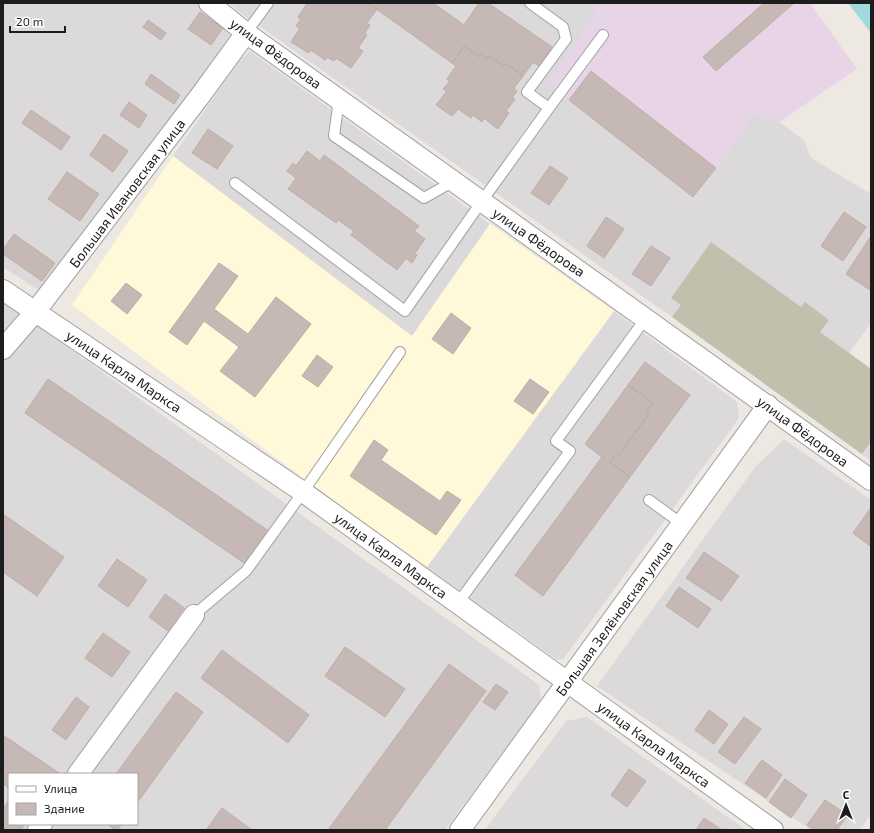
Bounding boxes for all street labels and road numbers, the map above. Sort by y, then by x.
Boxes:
street label: улица Фёдорова [227,14,325,92]
street label: Большая Ивановская улица [65,115,189,271]
street label: улица Фёдорова [489,204,589,280]
street label: улица Карла Маркса [63,326,185,416]
street label: улица Фёдорова [754,392,852,470]
street label: улица Карла Маркса [331,508,451,602]
street label: Большая Зелёновская улица [552,537,676,699]
street label: улица Карла Маркса [594,697,714,791]

